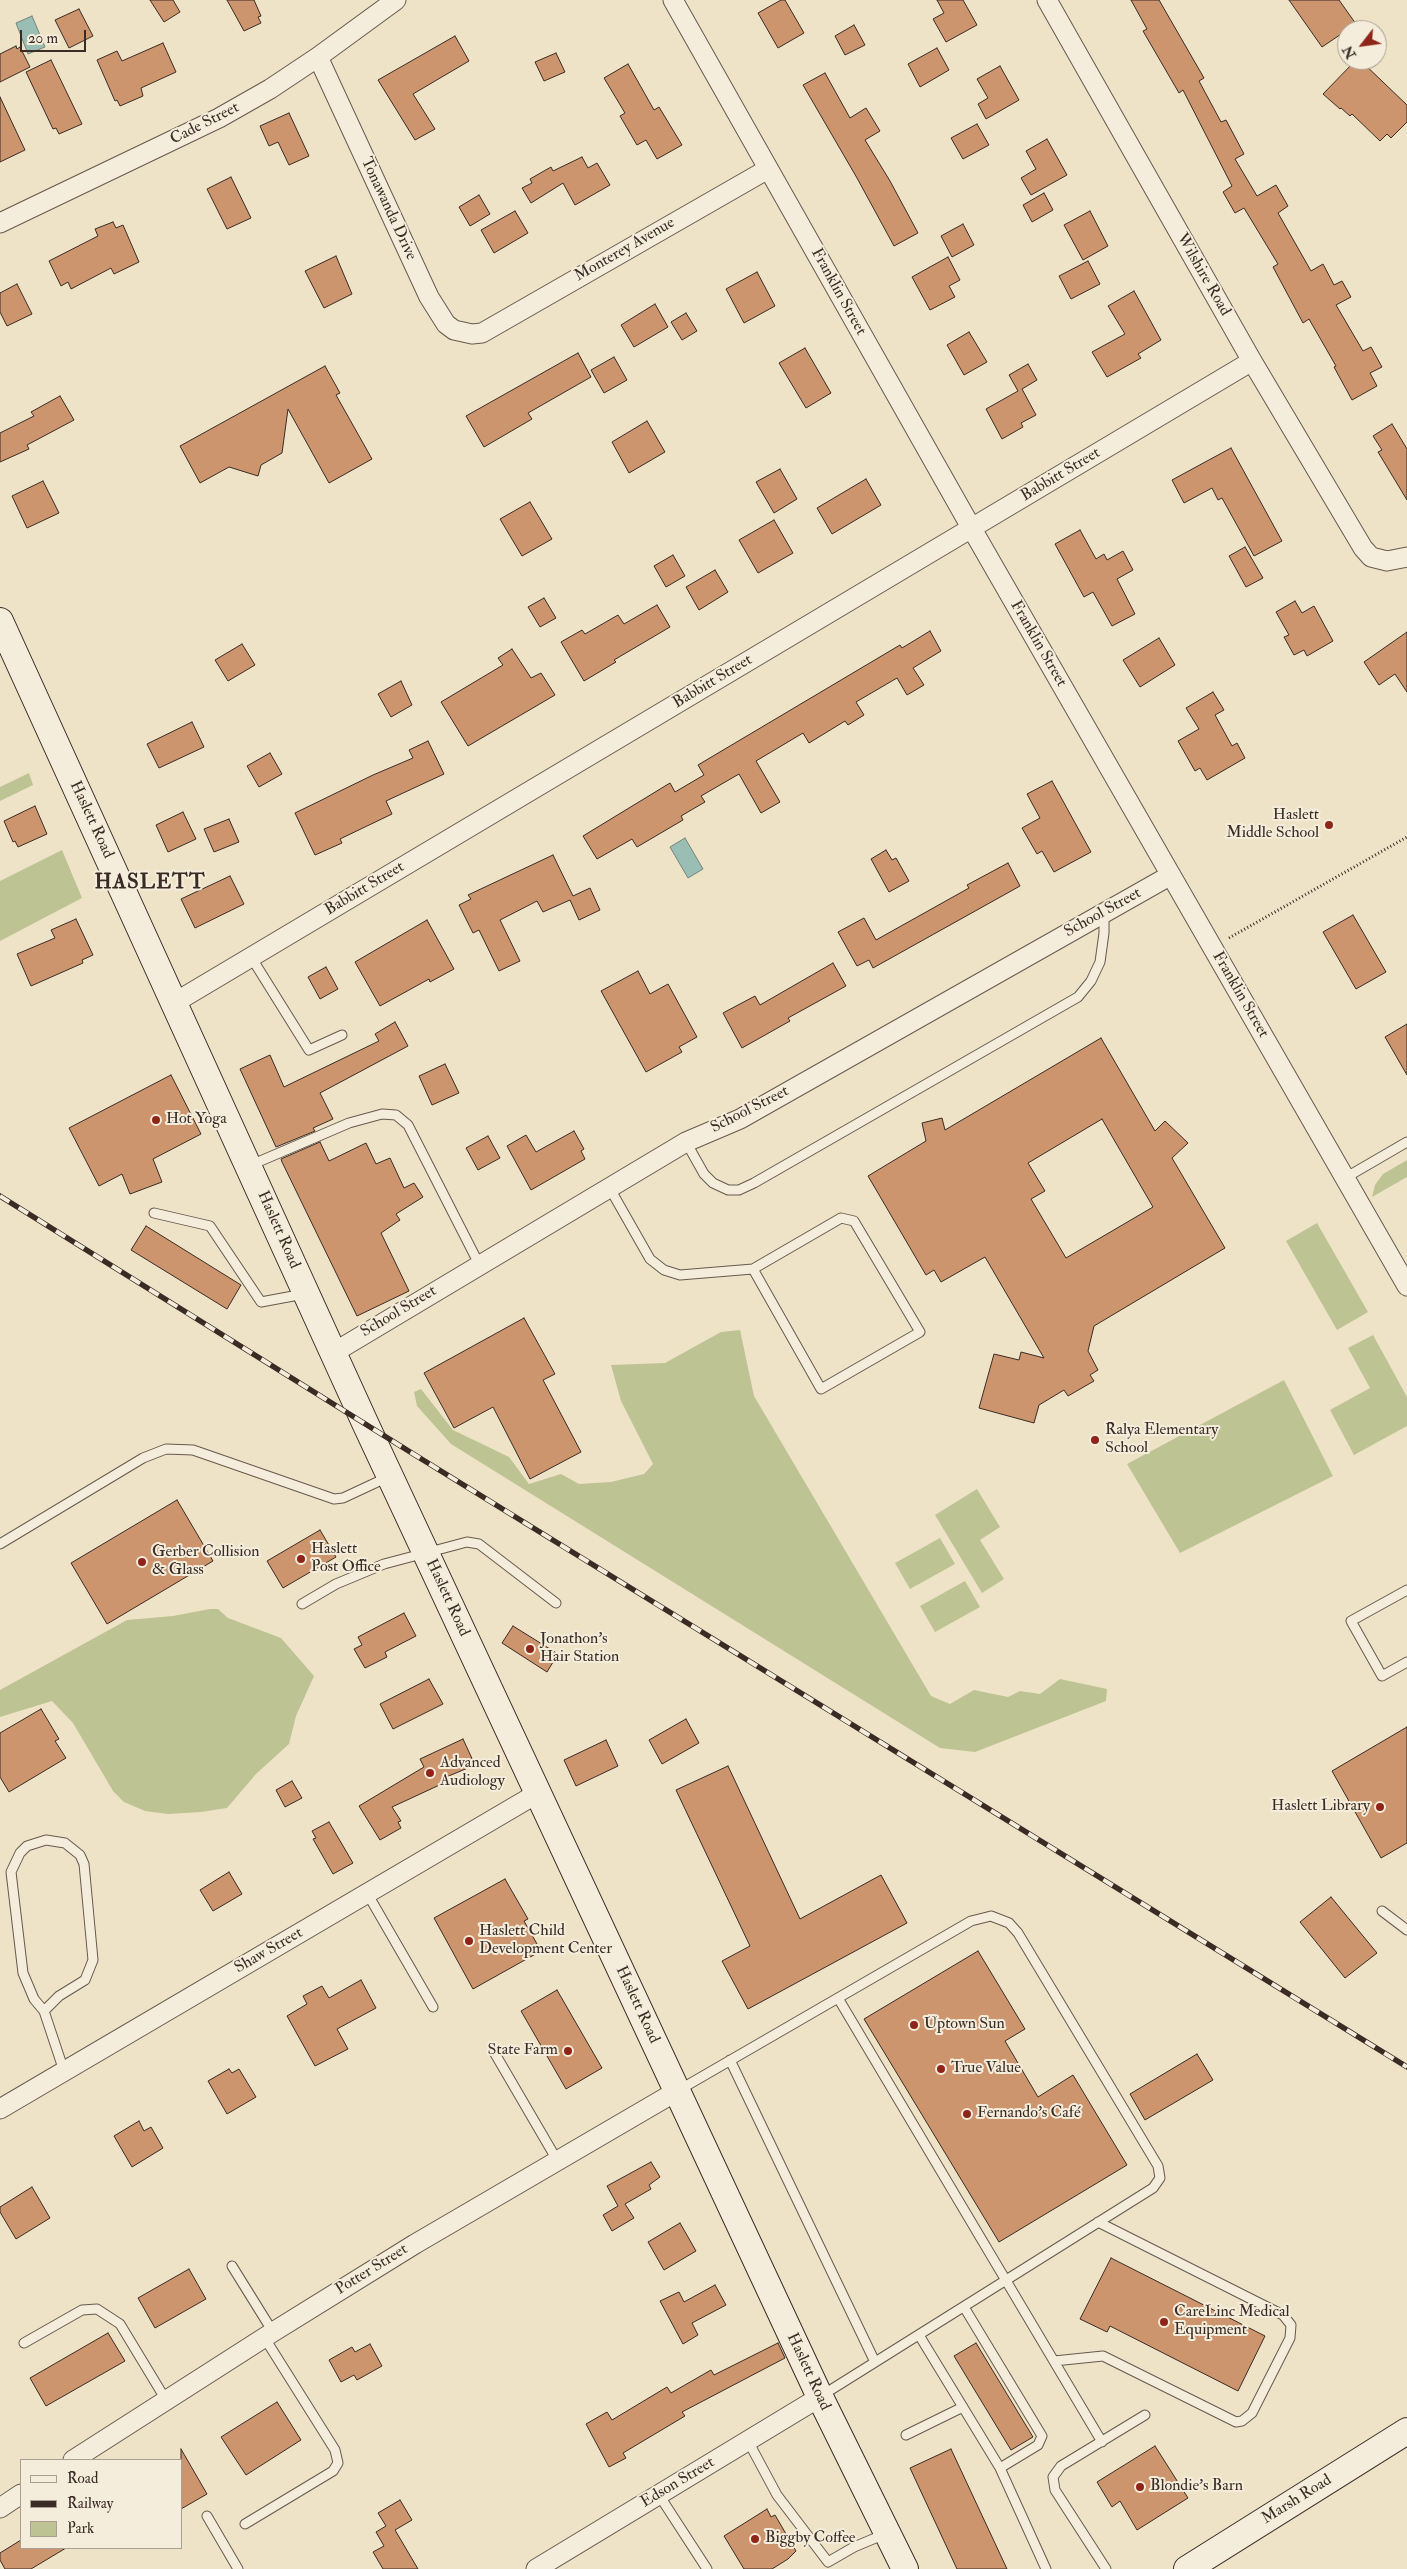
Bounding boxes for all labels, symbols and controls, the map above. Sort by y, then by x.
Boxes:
scale bar [22,20,89,52]
north arrow [1337,20,1387,70]
text: 20 m [28,29,58,48]
text: N [1339,43,1360,62]
street label: Cade Street [167,98,243,150]
street label: Tonawanda Drive [356,155,420,263]
street label: Monterey Avenue [572,214,678,286]
street label: Wilshire Road [1172,230,1234,320]
street label: Franklin Street [806,245,870,339]
street label: Babbitt Street [1018,444,1104,506]
street label: Franklin Street [1006,597,1070,691]
street label: Babbitt Street [670,651,756,713]
street label: Haslett Road [65,778,117,862]
place label: Haslett Middle School [1226,806,1319,844]
marker: Haslett Middle School [1323,819,1335,831]
street label: Babbitt Street [322,858,408,920]
district label: HASLETT [94,870,206,896]
street label: School Street [1061,884,1145,942]
street label: Franklin Street [1208,948,1272,1042]
street label: School Street [708,1082,792,1138]
place label: Hot Yoga [166,1110,227,1130]
marker: Hot Yoga [150,1114,162,1126]
street label: Haslett Road [252,1188,304,1272]
street label: School Street [358,1282,440,1342]
place label: Ralya Elementary School [1105,1421,1218,1459]
marker: Ralya Elementary School [1089,1434,1101,1446]
place label: Haslett Post Office [311,1540,381,1578]
place label: Gerber Collision & Glass [152,1543,259,1581]
marker: Haslett Post Office [295,1553,307,1565]
marker: Gerber Collision & Glass [136,1556,148,1568]
street label: Haslett Road [421,1556,473,1640]
place label: Jonathon's Hair Station [540,1630,619,1668]
marker: Jonathon's Hair Station [524,1643,536,1655]
place label: Advanced Audiology [440,1754,505,1792]
marker: Advanced Audiology [424,1767,436,1779]
place label: Haslett Library [1271,1797,1370,1817]
marker: Haslett Library [1374,1801,1386,1813]
place label: Haslett Child Development Center [479,1922,612,1960]
street label: Shaw Street [232,1924,306,1978]
marker: Haslett Child Development Center [463,1935,475,1947]
street label: Haslett Road [611,1963,663,2047]
place label: Uptown Sun [924,2015,1005,2035]
marker: Uptown Sun [908,2019,920,2031]
place label: State Farm [488,2041,558,2061]
marker: State Farm [562,2045,574,2057]
place label: True Value [951,2059,1021,2079]
marker: True Value [935,2063,947,2075]
place label: Fernando's Café [977,2104,1081,2124]
marker: Fernando's Café [961,2108,973,2120]
street label: Potter Street [332,2240,412,2300]
place label: CareLinc Medical Equipment [1174,2303,1290,2341]
marker: CareLinc Medical Equipment [1158,2316,1170,2328]
street label: Haslett Road [782,2330,834,2414]
street label: Edson Street [638,2453,718,2513]
legend [20,2459,182,2549]
text: Road [67,2469,98,2488]
street label: Marsh Road [1259,2471,1335,2529]
place label: Blondie's Barn [1150,2477,1243,2497]
marker: Blondie's Barn [1134,2481,1146,2493]
text: Railway [67,2494,113,2513]
text: Park [67,2519,94,2538]
place label: Biggby Coffee [765,2529,856,2549]
marker: Biggby Coffee [749,2533,761,2545]

